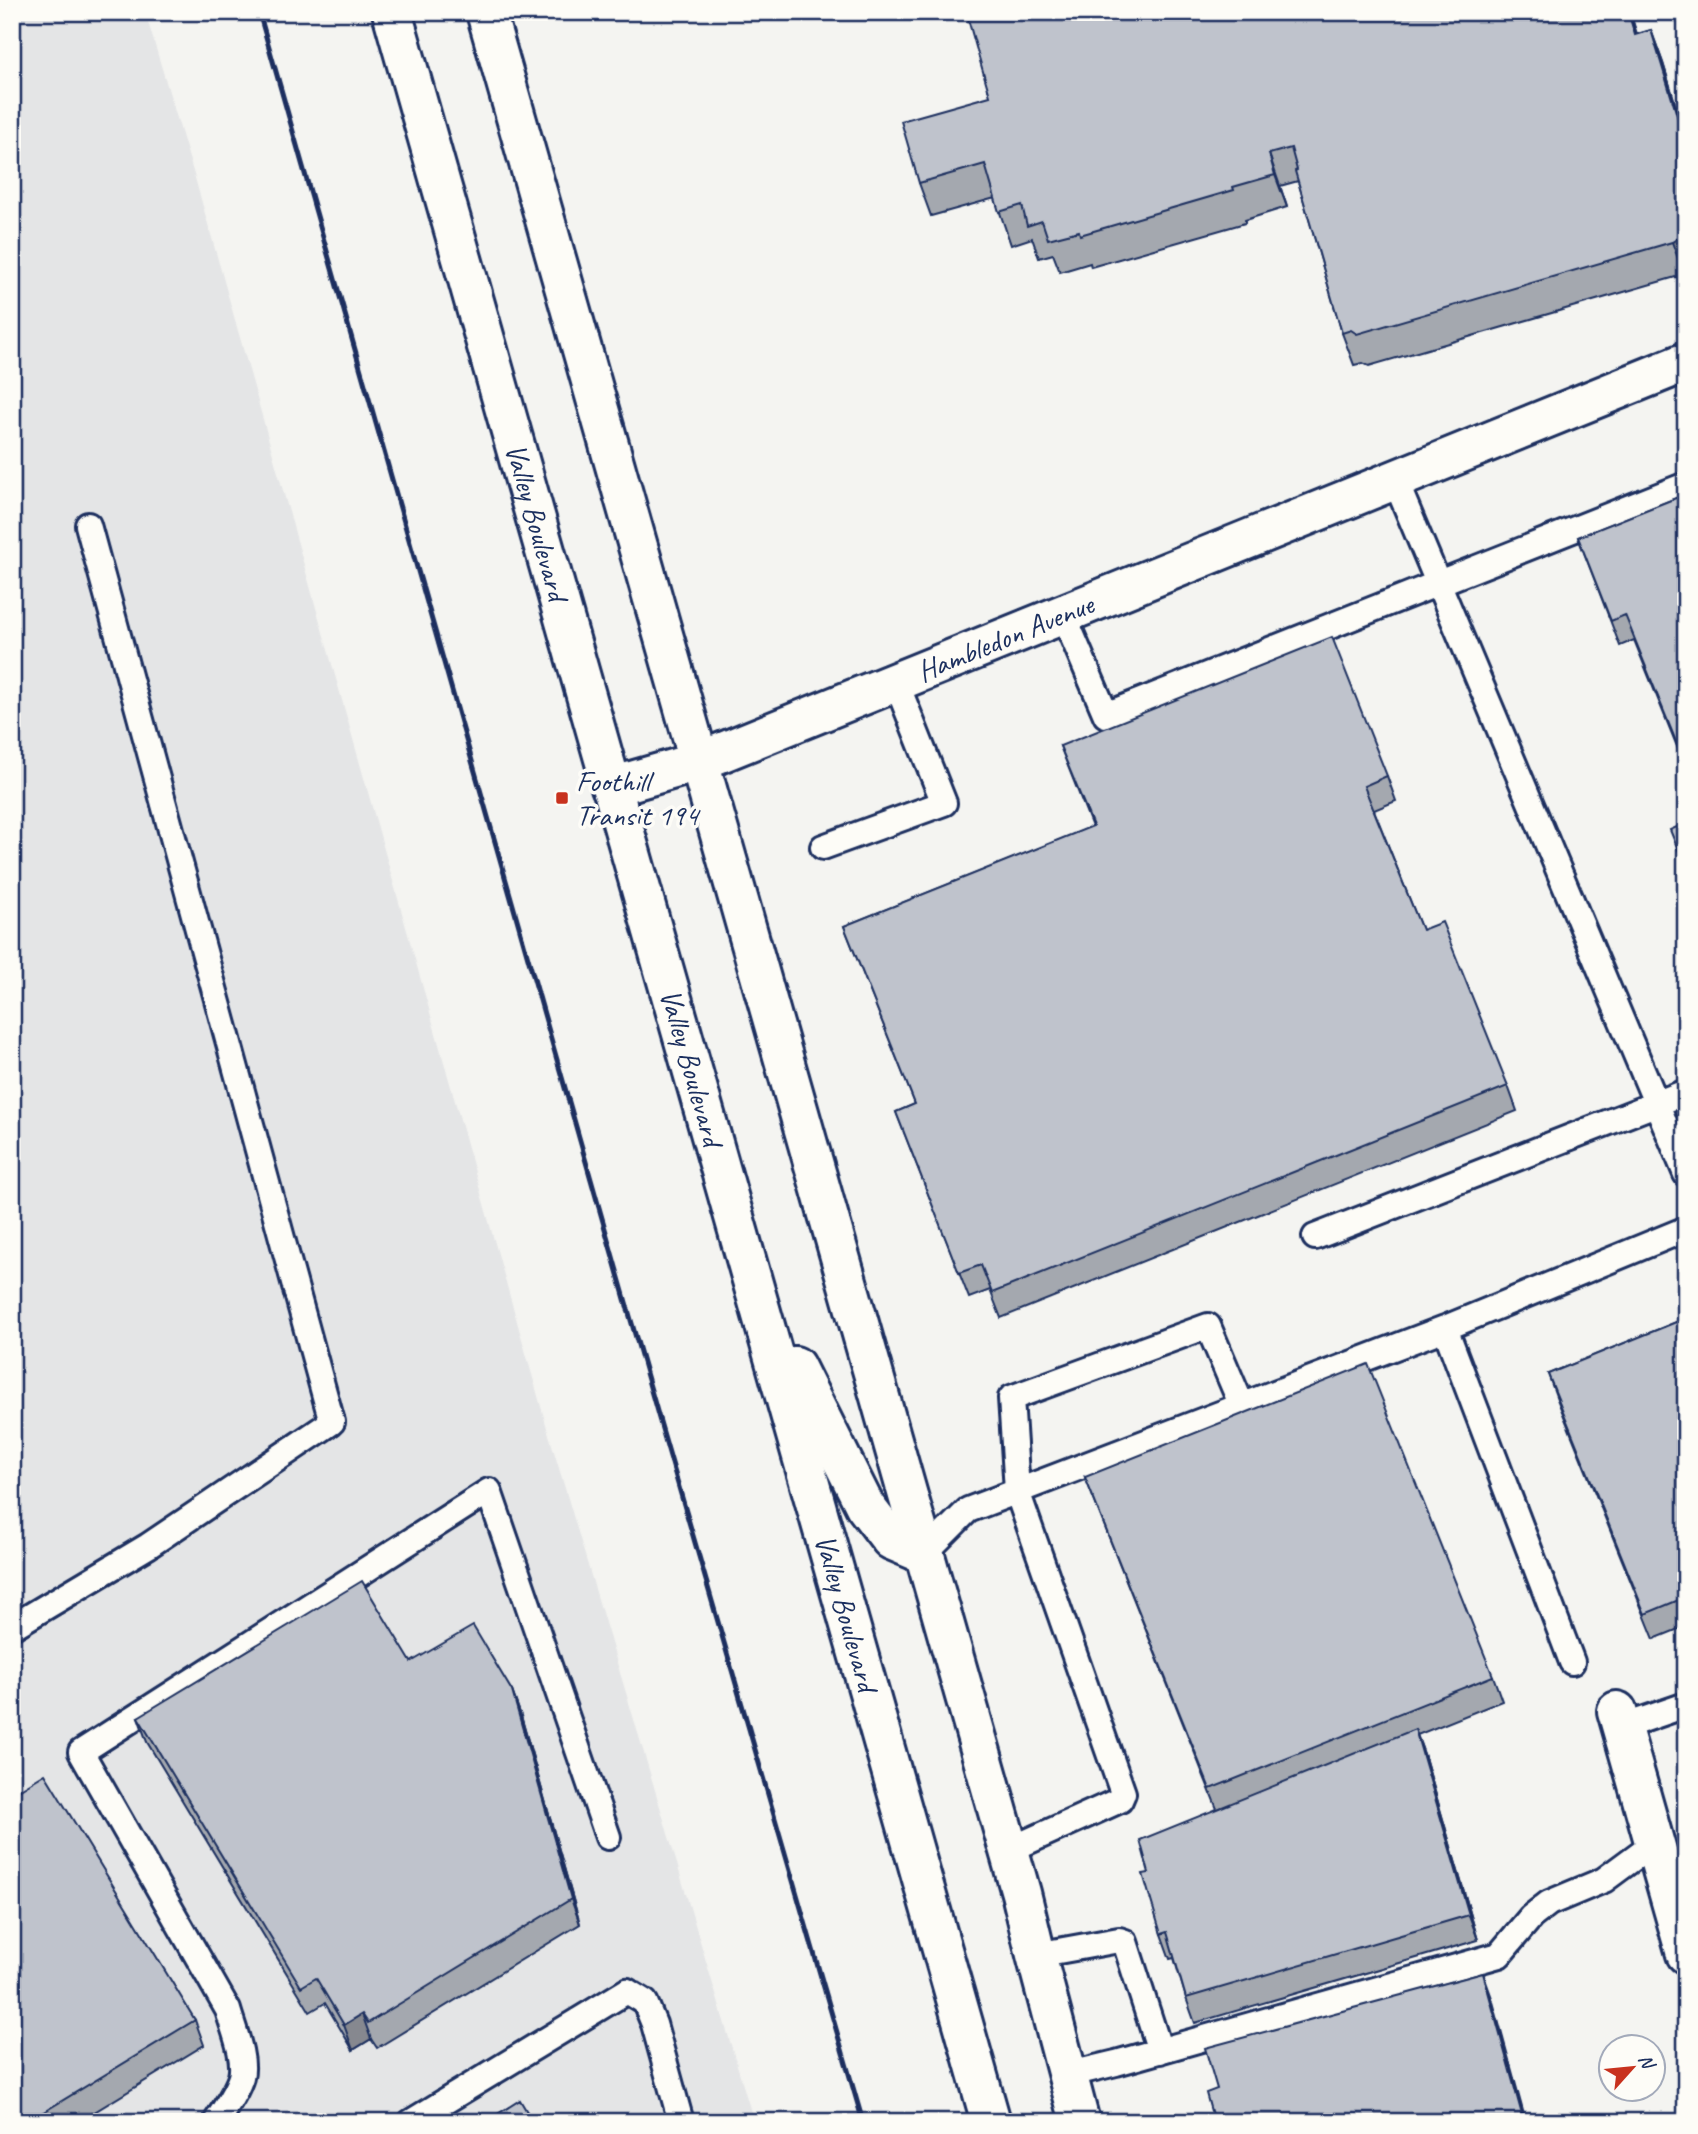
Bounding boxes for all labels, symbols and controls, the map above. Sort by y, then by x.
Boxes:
street label: Valley Boulevard [496,439,578,609]
street label: Hambledon Avenue [911,584,1101,690]
place label: Foothill Transit 194 [576,762,701,834]
marker: Foothill Transit 194 [554,790,570,806]
street label: Valley Boulevard [651,985,733,1154]
street label: Valley Boulevard [806,1530,888,1699]
north arrow [1596,2032,1666,2102]
text: N [1633,2050,1661,2074]

